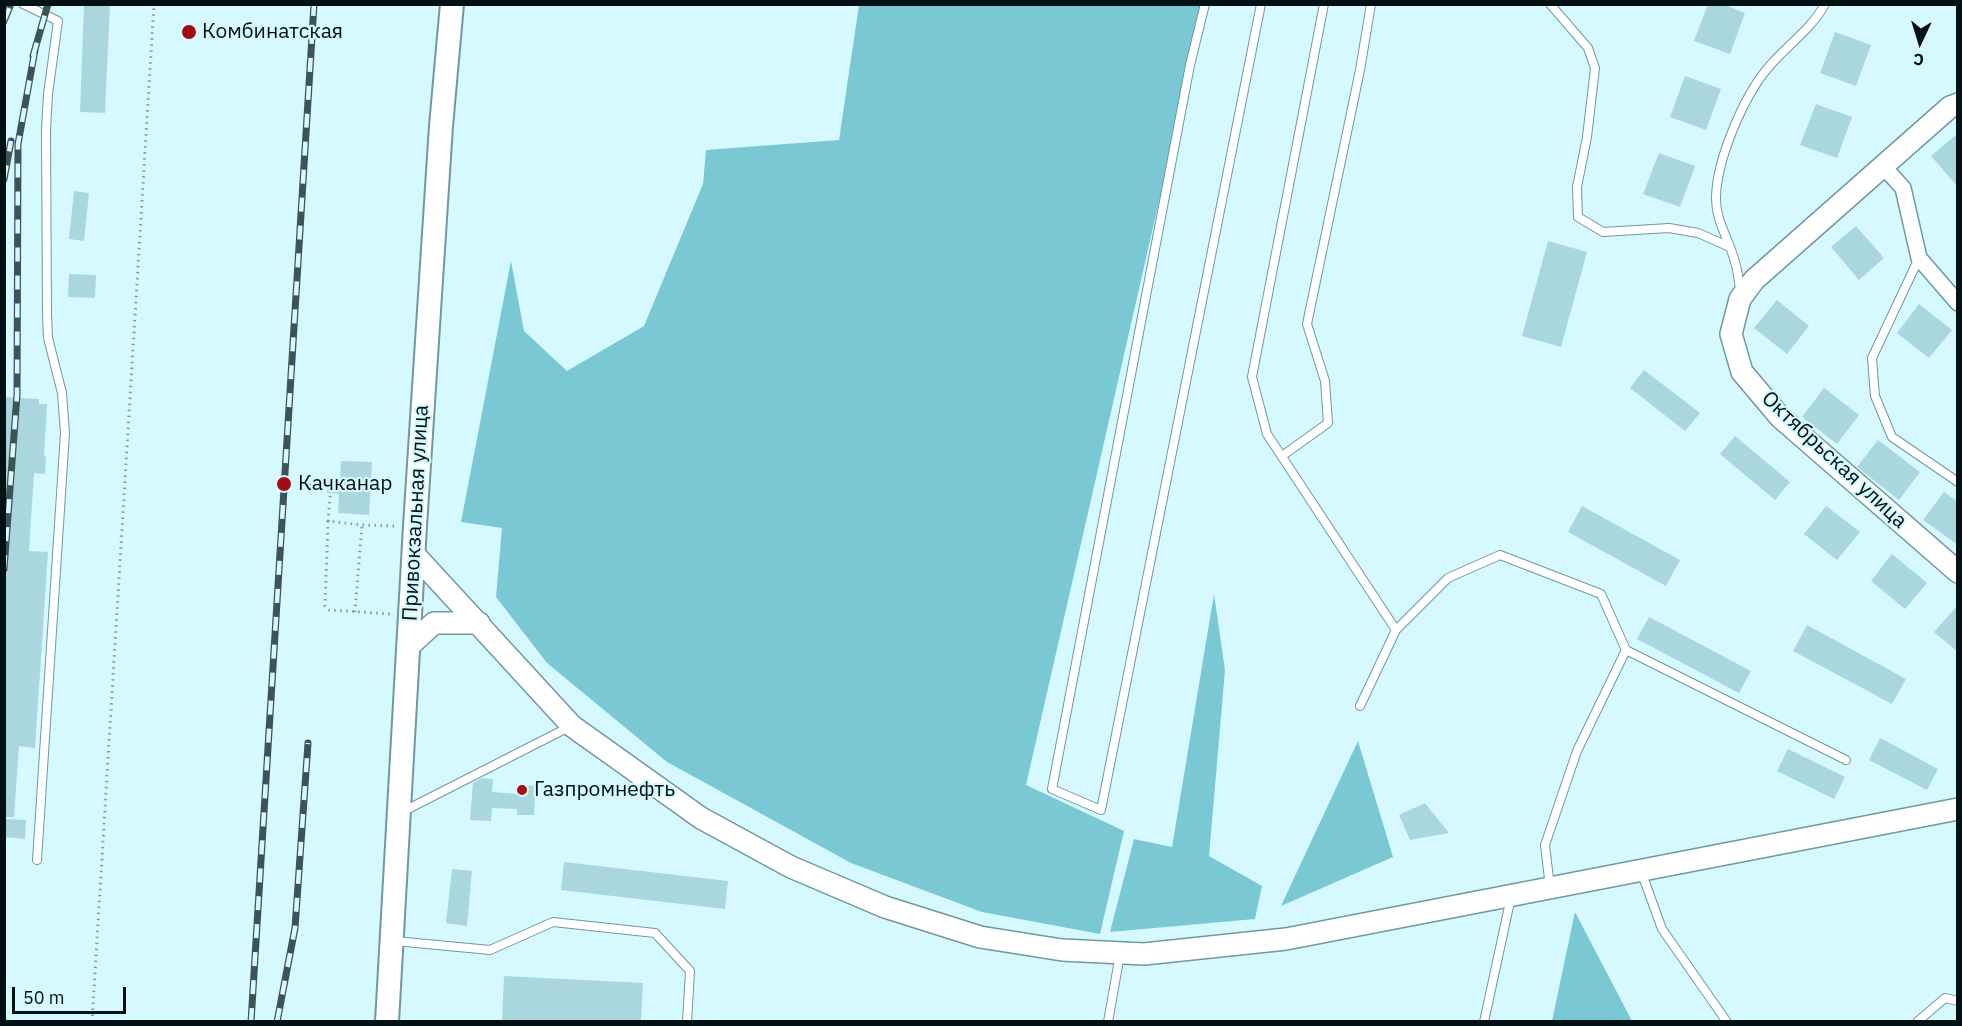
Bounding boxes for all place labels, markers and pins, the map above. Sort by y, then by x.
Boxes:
place label: Комбинатская [202,19,343,45]
marker: Комбинатская [180,23,198,41]
place label: Качканар [298,471,392,497]
marker: Качканар [275,475,293,493]
place label: Газпромнефть [534,777,675,803]
marker: Газпромнефть [515,783,529,797]

